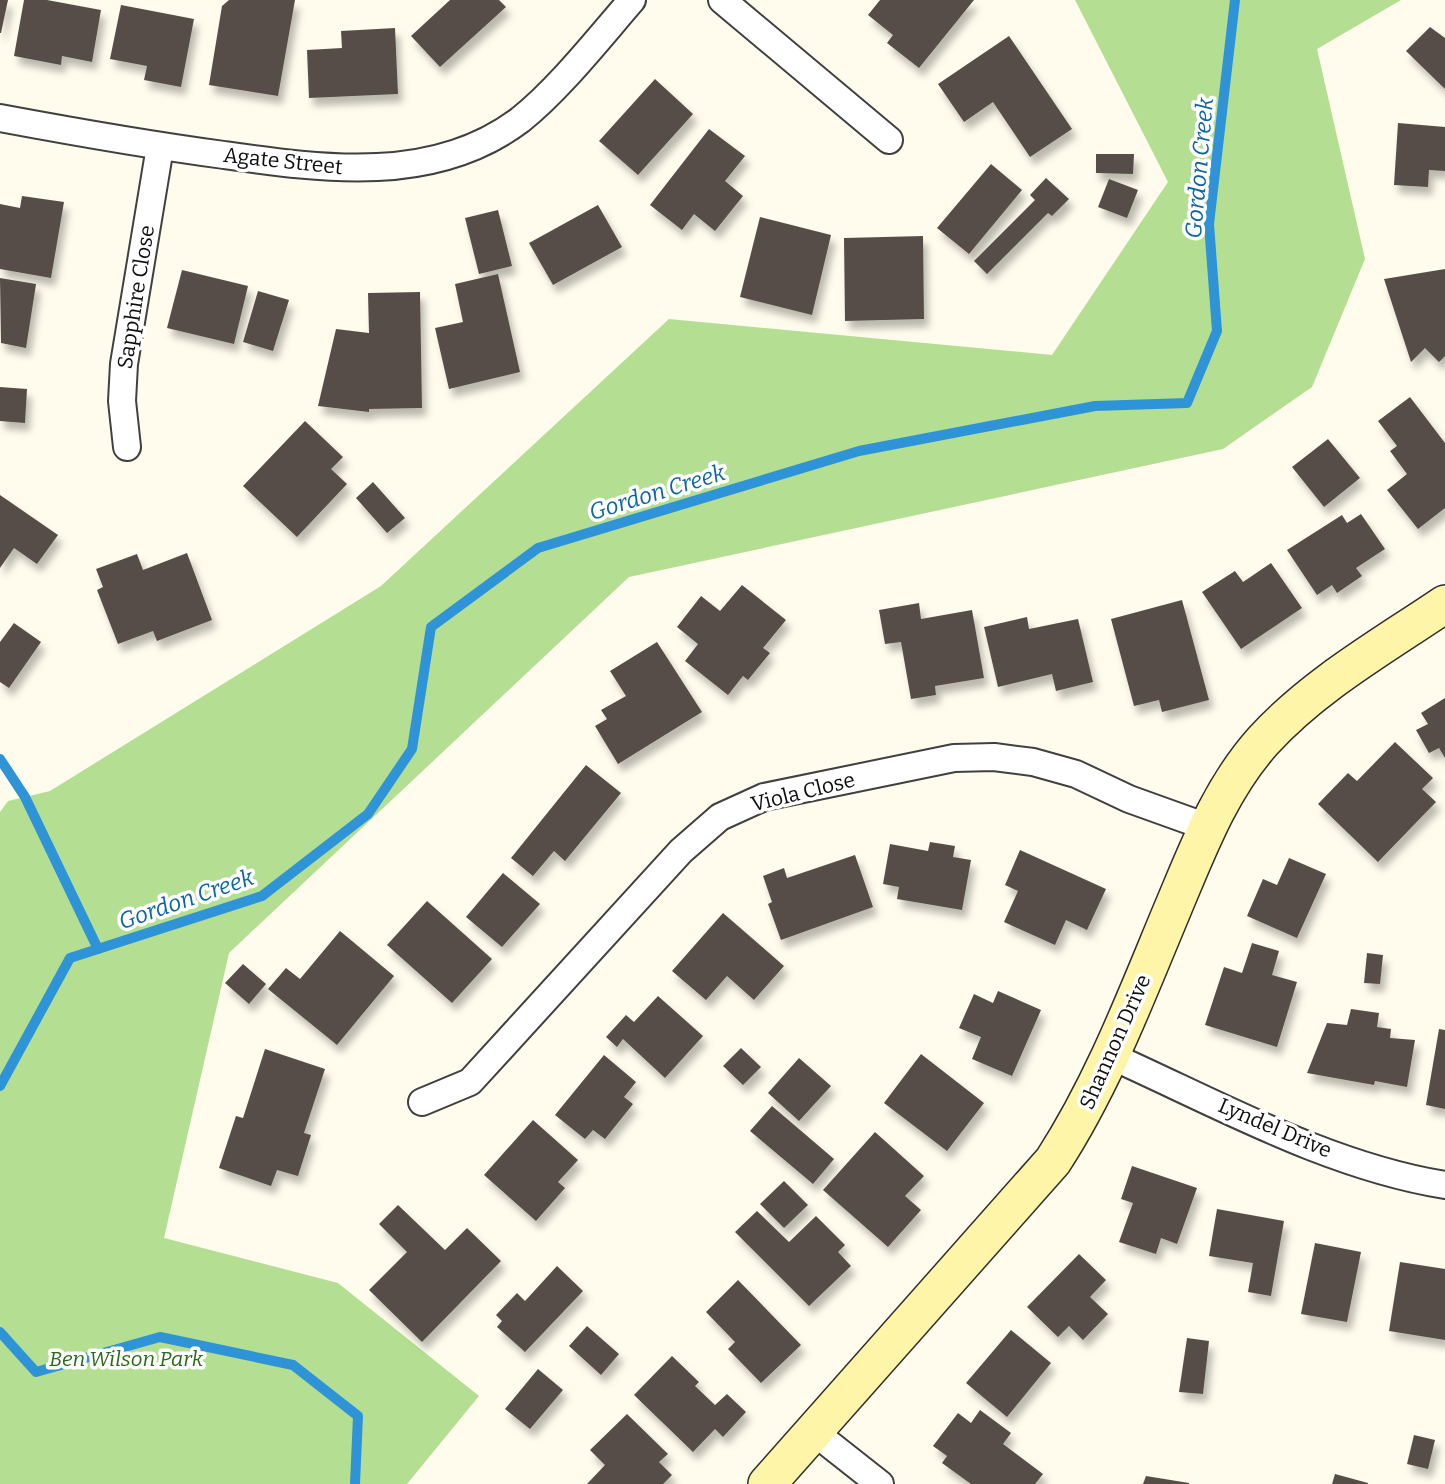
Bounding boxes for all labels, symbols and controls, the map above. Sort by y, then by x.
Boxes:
water label: Gordon Creek [1179,96,1219,239]
street label: Agate Street [222,142,344,180]
street label: Sapphire Close [112,223,160,371]
water label: Gordon Creek [585,458,729,526]
street label: Viola Close [748,767,858,817]
water label: Gordon Creek [115,863,258,935]
street label: Shannon Drive [1074,970,1156,1114]
street label: Lyndel Drive [1214,1092,1336,1164]
park label: Ben Wilson Park [49,1346,204,1372]

